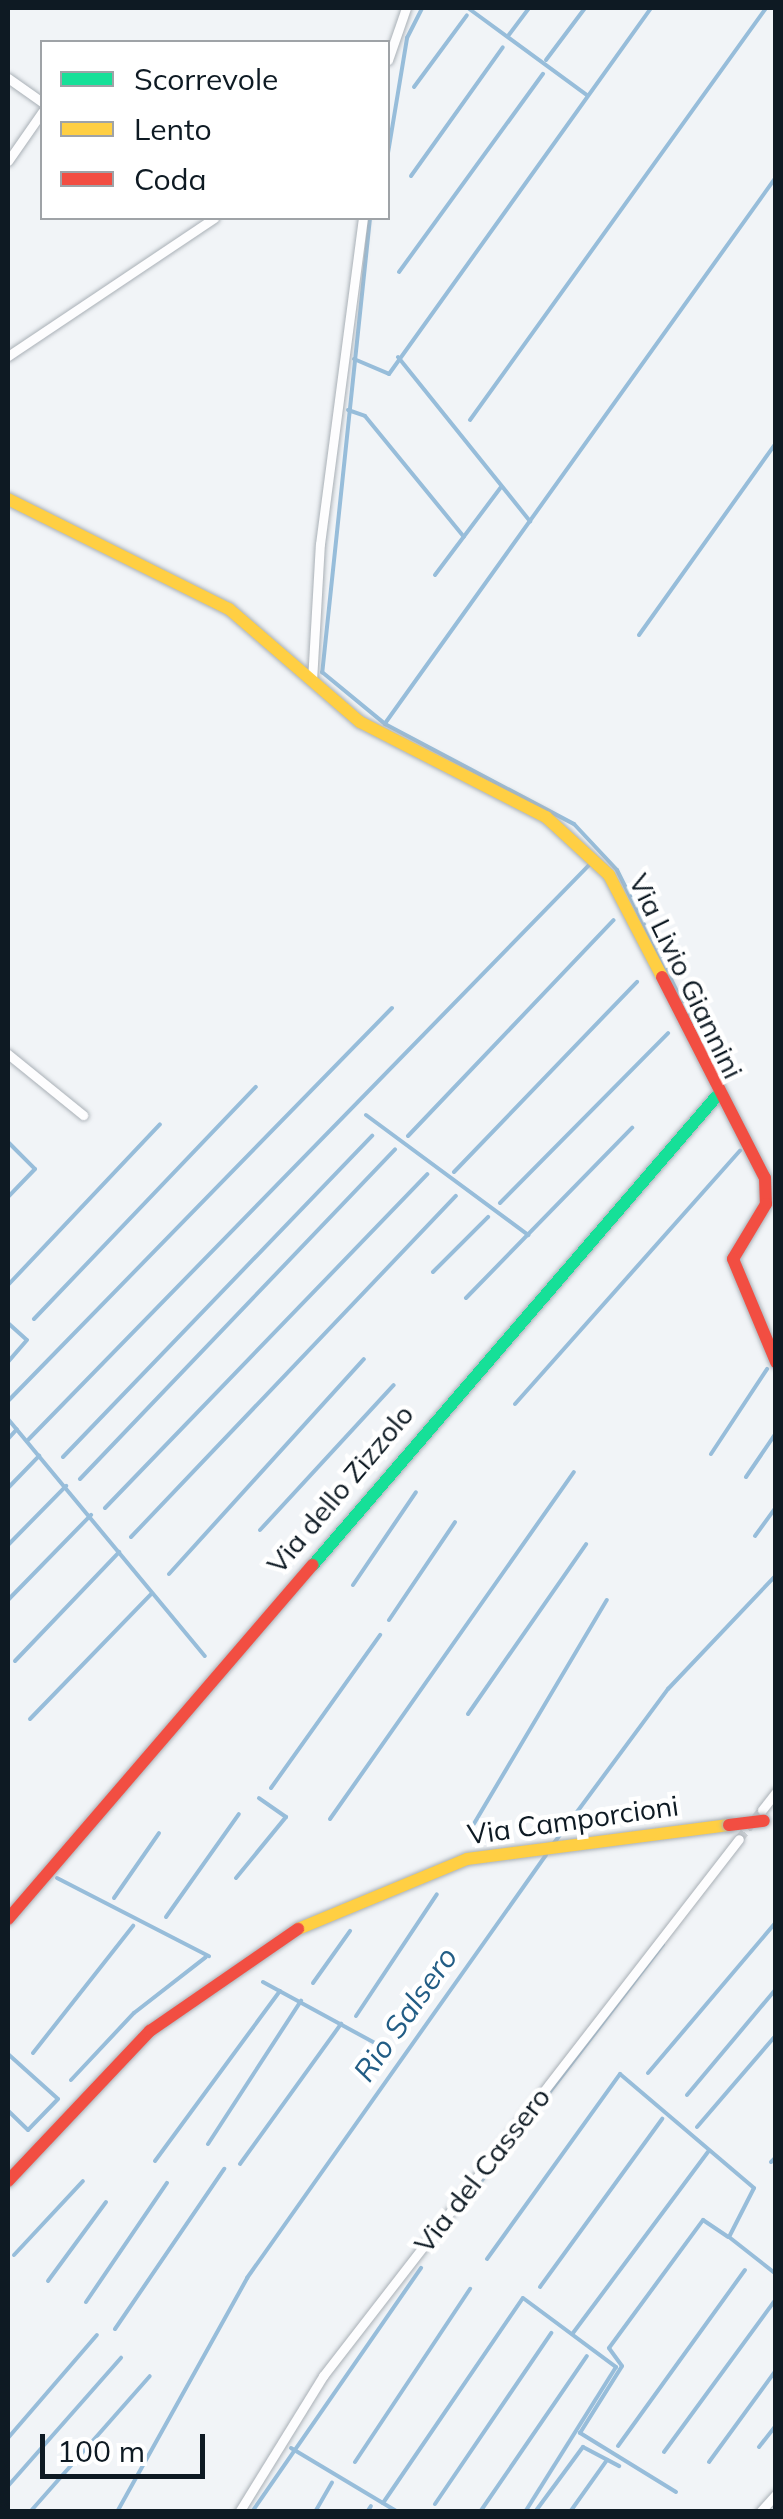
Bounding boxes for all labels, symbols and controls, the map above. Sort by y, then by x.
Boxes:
legend [40,40,390,220]
text: Scorrevole [134,60,278,98]
text: Lento [134,110,212,148]
text: Coda [134,160,207,198]
street label: Via Livio Giannini [622,868,750,1084]
street label: Via dello Zizzolo [260,1398,420,1580]
street label: Via Camporcioni [465,1789,681,1851]
water label: Rio Salsero [346,1940,464,2088]
street label: Via del Cassero [407,2081,557,2259]
scale bar [45,2414,210,2476]
text: 100 m [57,2432,145,2470]

